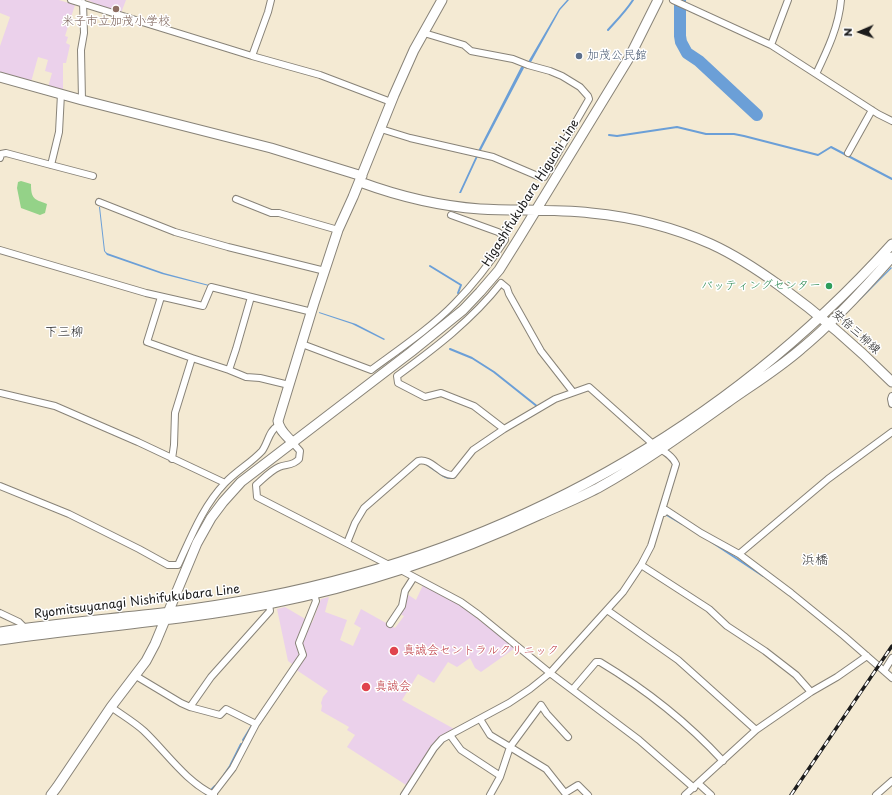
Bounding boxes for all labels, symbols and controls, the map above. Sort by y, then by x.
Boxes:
marker: 米子市立加茂小学校 [111,4,121,14]
north arrow [840,12,880,52]
place label: 米子市立加茂小学校 [62,15,170,29]
text: N [839,28,856,37]
place label: 加茂公民館 [587,49,647,63]
marker: 加茂公民館 [574,51,584,61]
street label: Higashifukubara Higuchi Line [480,117,582,269]
place label: バッティングセンター [701,279,821,293]
marker: バッティングセンター [824,281,834,291]
street label: 安倍三柳線 [829,307,883,357]
district label: 下三柳 [45,324,83,340]
district label: 浜橋 [802,552,828,568]
street label: Ryomitsuyanagi Nishifukubara Line [33,582,241,622]
place label: 真誠会セントラルクリニック [403,644,559,658]
marker: 真誠会セントラルクリニック [388,645,400,657]
place label: 真誠会 [375,680,411,694]
marker: 真誠会 [360,681,372,693]

